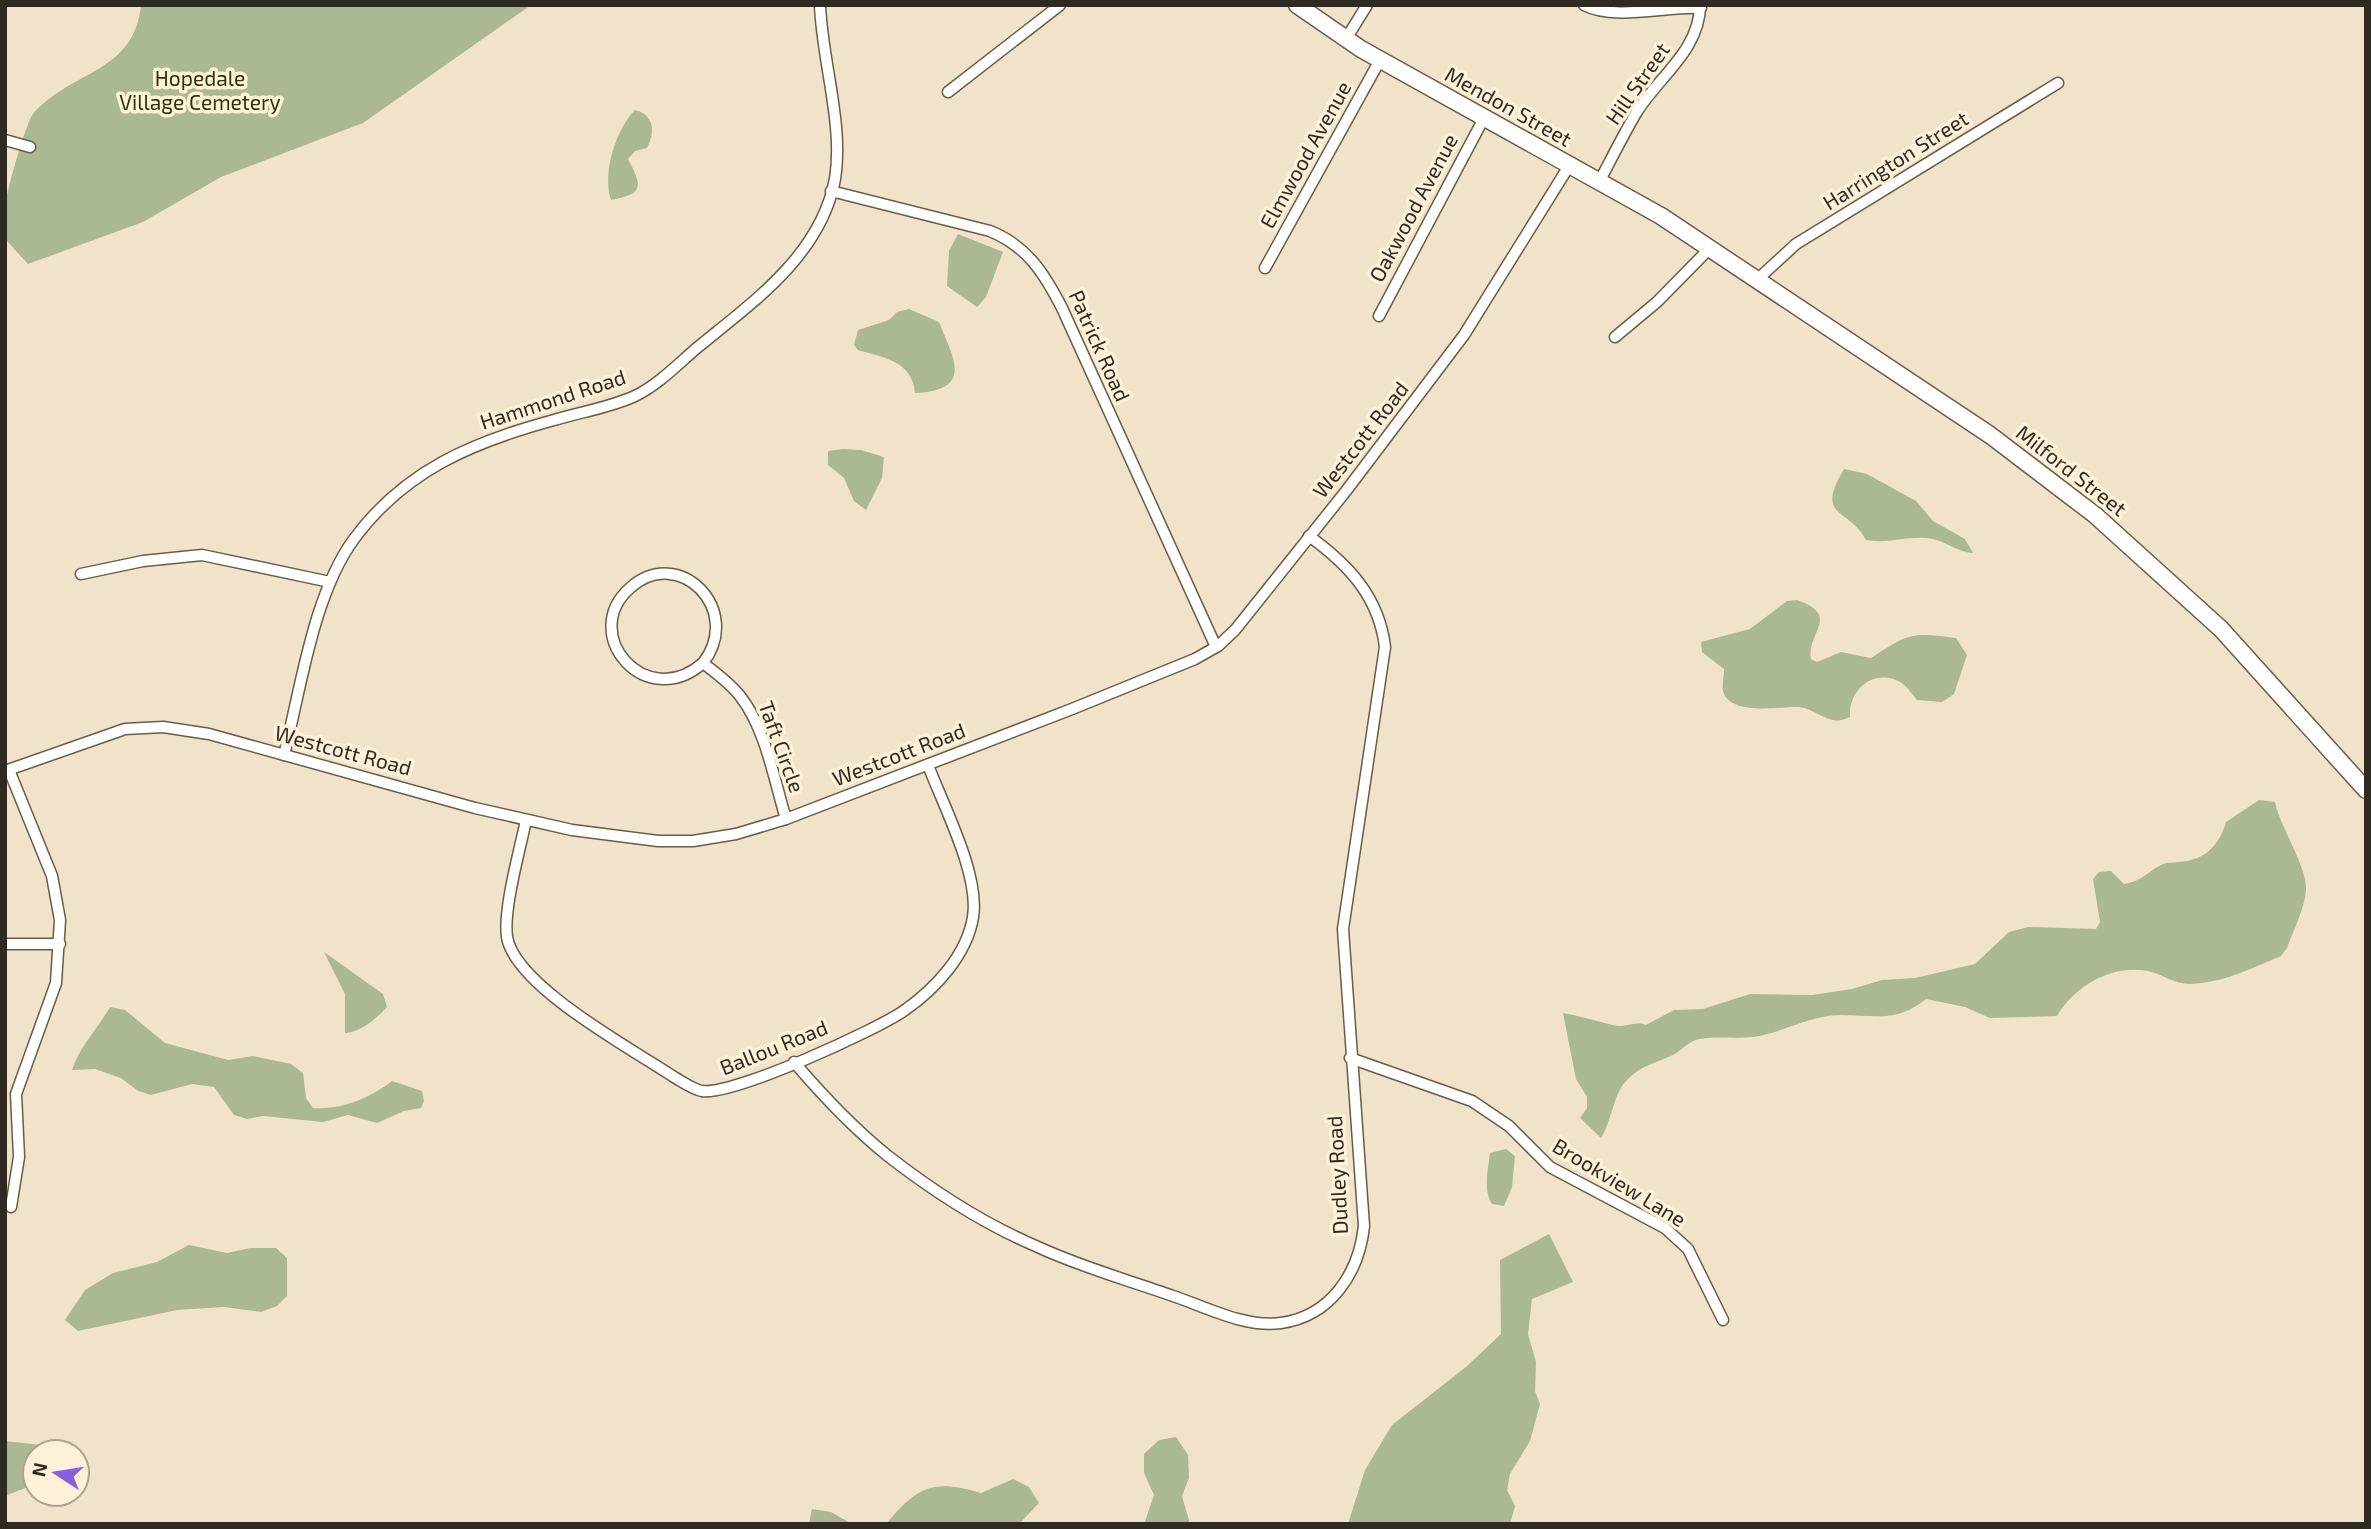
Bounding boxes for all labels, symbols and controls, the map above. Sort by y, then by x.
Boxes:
street label: Hill Street [1600,37,1674,129]
street label: Mendon Street [1441,61,1576,151]
park label: Hopedale Village Cemetery [119,65,281,114]
street label: Elmwood Avenue [1254,76,1355,232]
street label: Harrington Street [1818,105,1973,214]
street label: Oakwood Avenue [1363,129,1462,286]
street label: Patrick Road [1065,286,1136,405]
street label: Hammond Road [477,363,628,434]
street label: Westcott Road [1307,376,1413,502]
street label: Milford Street [2012,419,2132,521]
street label: Taft Circle [754,697,810,796]
street label: Westcott Road [828,717,969,790]
street label: Westcott Road [272,719,415,780]
street label: Ballou Road [716,1014,831,1080]
street label: Dudley Road [1321,1115,1352,1235]
street label: Brookview Lane [1549,1132,1691,1231]
north arrow [21,1438,91,1508]
text: N [26,1460,52,1478]

